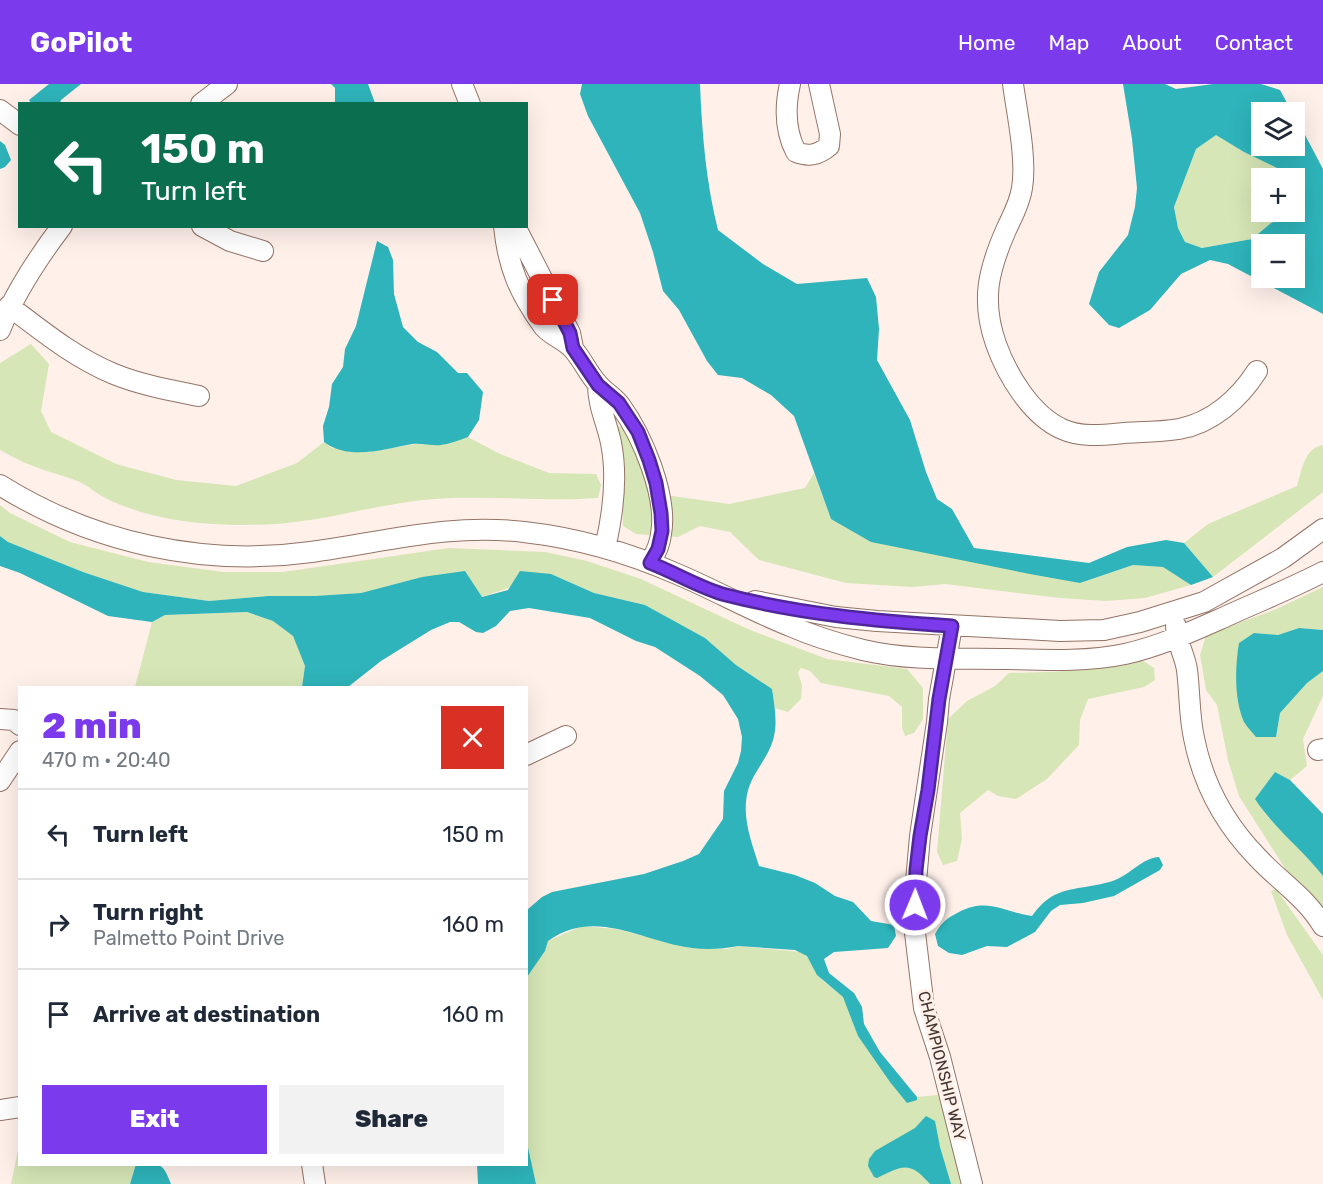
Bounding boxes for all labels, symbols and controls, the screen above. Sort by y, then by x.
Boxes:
text: GoPilot [30,26,132,59]
text: Home [958,30,1015,55]
text: Map [1048,30,1089,55]
text: About [1122,30,1182,55]
text: Contact [1215,30,1293,55]
map controls [1251,102,1305,288]
button: layers [1251,102,1305,156]
text: 150 m [141,124,265,174]
icon: left [42,126,120,204]
button: + [1251,168,1305,222]
text: Turn left [141,175,246,207]
button: − [1251,234,1305,288]
pin [527,274,578,325]
icon: arrive [536,283,569,316]
text: 2 min [42,704,142,747]
button: close [441,706,504,769]
text: 470 m · 20:40 [42,748,171,772]
icon: left [42,818,75,851]
text: Turn left [93,821,188,848]
text: 150 m [443,821,504,848]
position arrow [883,873,947,937]
text: Turn right [93,899,203,926]
icon: right [42,908,75,941]
text: 160 m [442,911,504,938]
text: Palmetto Point Drive [93,926,284,950]
street label: CHAMPIONSHIP WAY [914,989,970,1143]
icon: arrive [42,998,75,1031]
text: Arrive at destination [93,1001,320,1028]
text: 160 m [442,1001,504,1028]
button: Exit [42,1085,267,1154]
button: Share [279,1085,504,1154]

